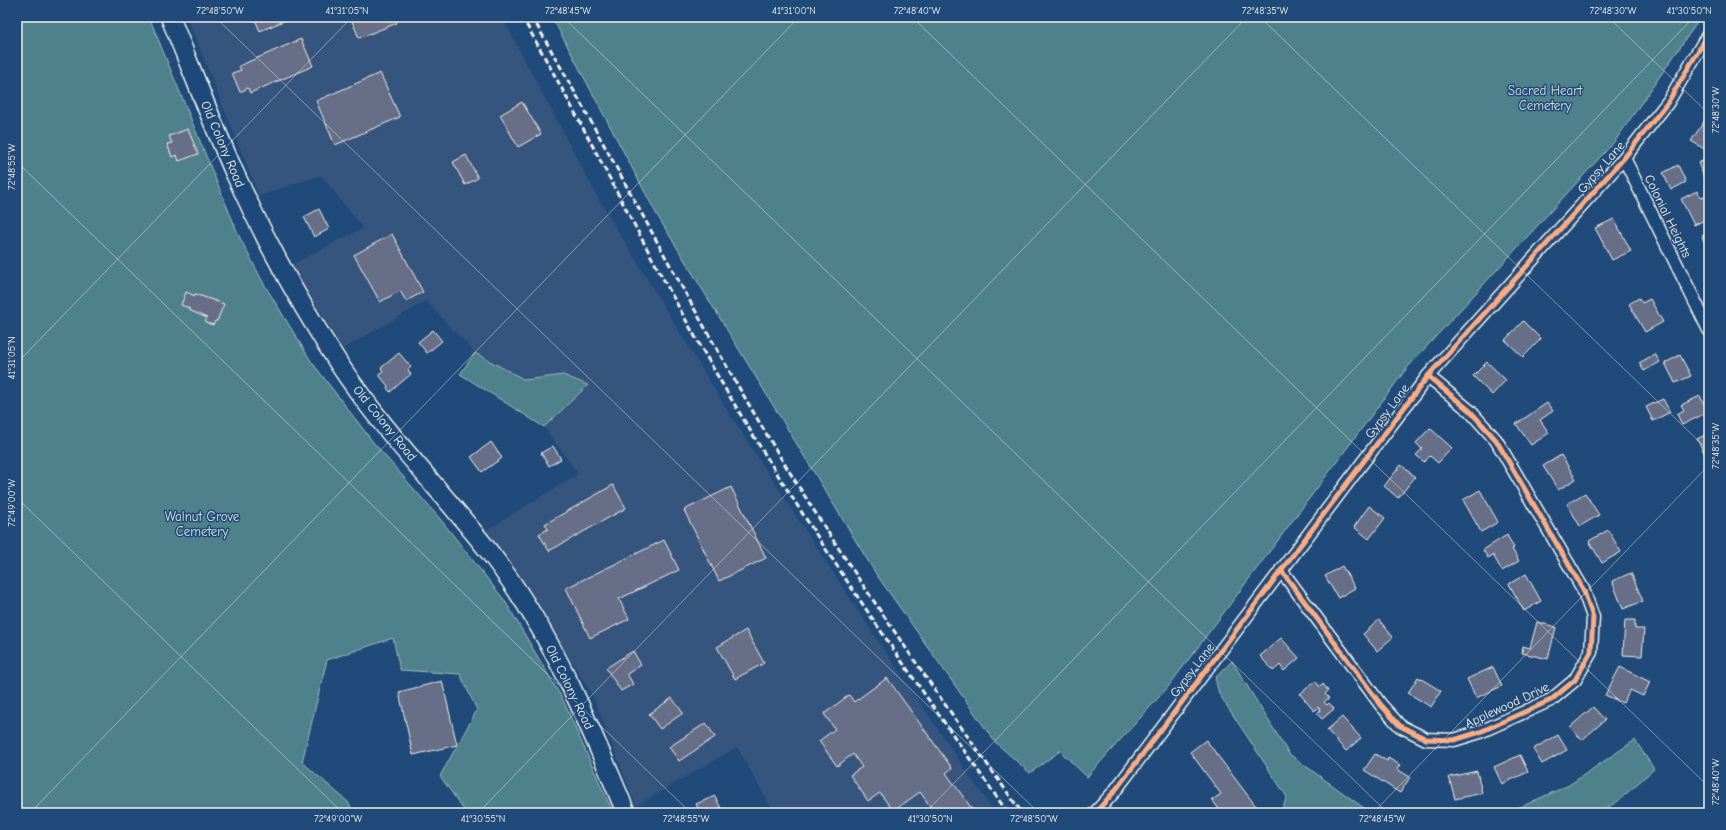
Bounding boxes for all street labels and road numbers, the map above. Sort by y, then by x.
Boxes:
street label: Old Colony Road [198,99,248,189]
street label: Gypsy Lane [1574,137,1628,196]
street label: Colonial Heights [1641,172,1695,260]
street label: Gypsy Lane [1362,380,1413,441]
street label: Old Colony Road [350,382,420,464]
street label: Gypsy Lane [1167,639,1218,700]
street label: Old Colony Road [543,642,597,732]
street label: Applewood Drive [1462,679,1552,731]

